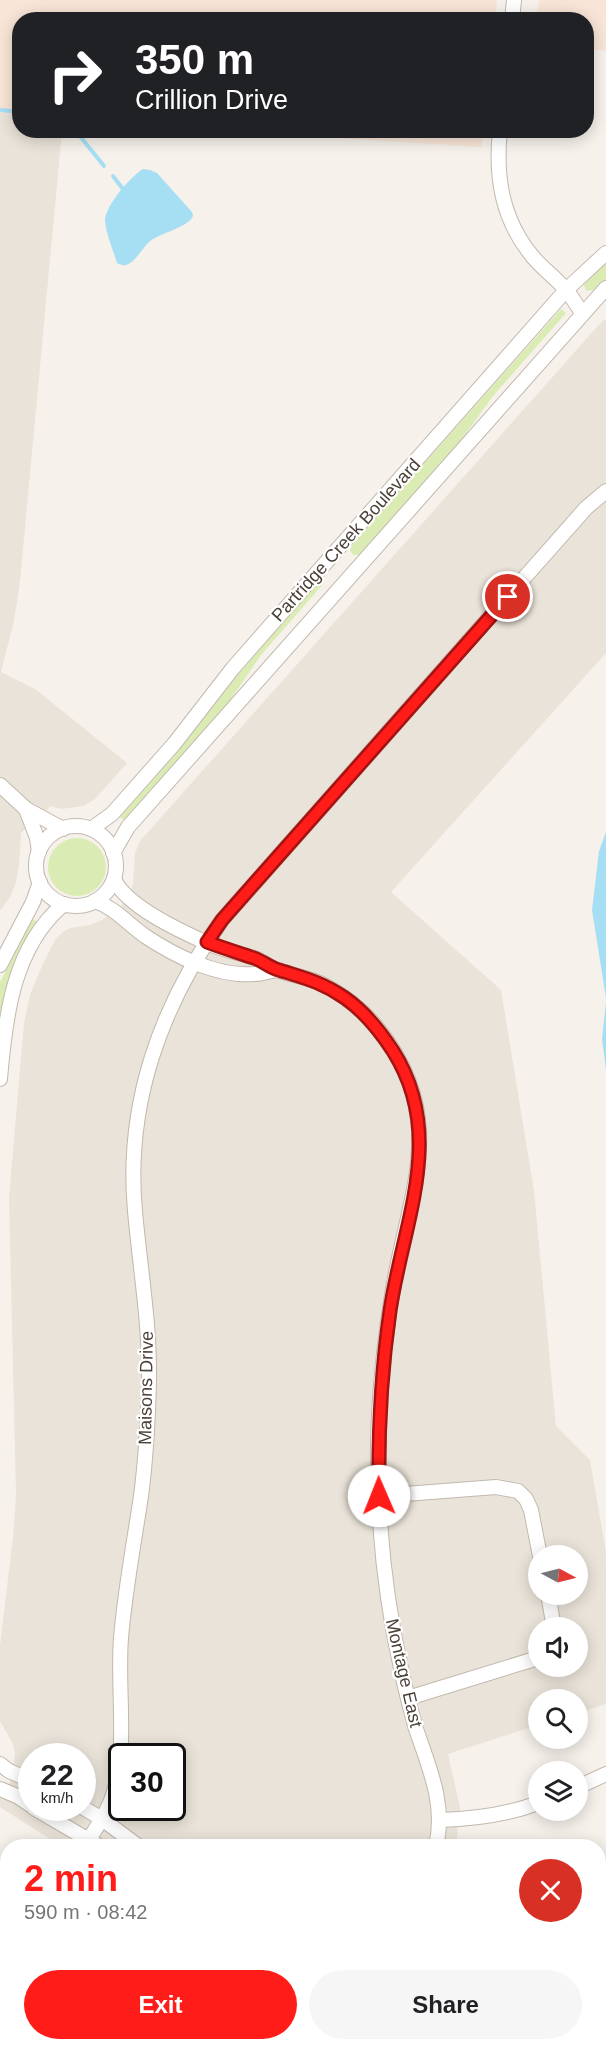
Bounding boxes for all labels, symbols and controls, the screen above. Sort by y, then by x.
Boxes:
icon: right [36,36,114,114]
text: 350 m [135,36,254,83]
text: Crillion Drive [135,85,288,115]
street label: Partridge Creek Boulevard [268,454,424,626]
pin [482,571,533,622]
icon: arrive [491,580,524,613]
street label: Maisons Drive [135,1331,157,1445]
position arrow [347,1464,411,1528]
north arrow [528,1545,588,1605]
map controls [528,1545,588,1821]
street label: Montage East [382,1617,426,1729]
button: sound [528,1617,588,1677]
button: search [528,1689,588,1749]
speed limit sign: 30 [108,1743,186,1821]
text: 22 [40,1758,74,1791]
button: layers [528,1761,588,1821]
text: km/h [41,1789,73,1806]
text: 2 min [24,1858,118,1899]
button: close [519,1859,582,1922]
text: 590 m · 08:42 [24,1901,147,1923]
button: Exit [24,1970,297,2039]
button: Share [309,1970,582,2039]

